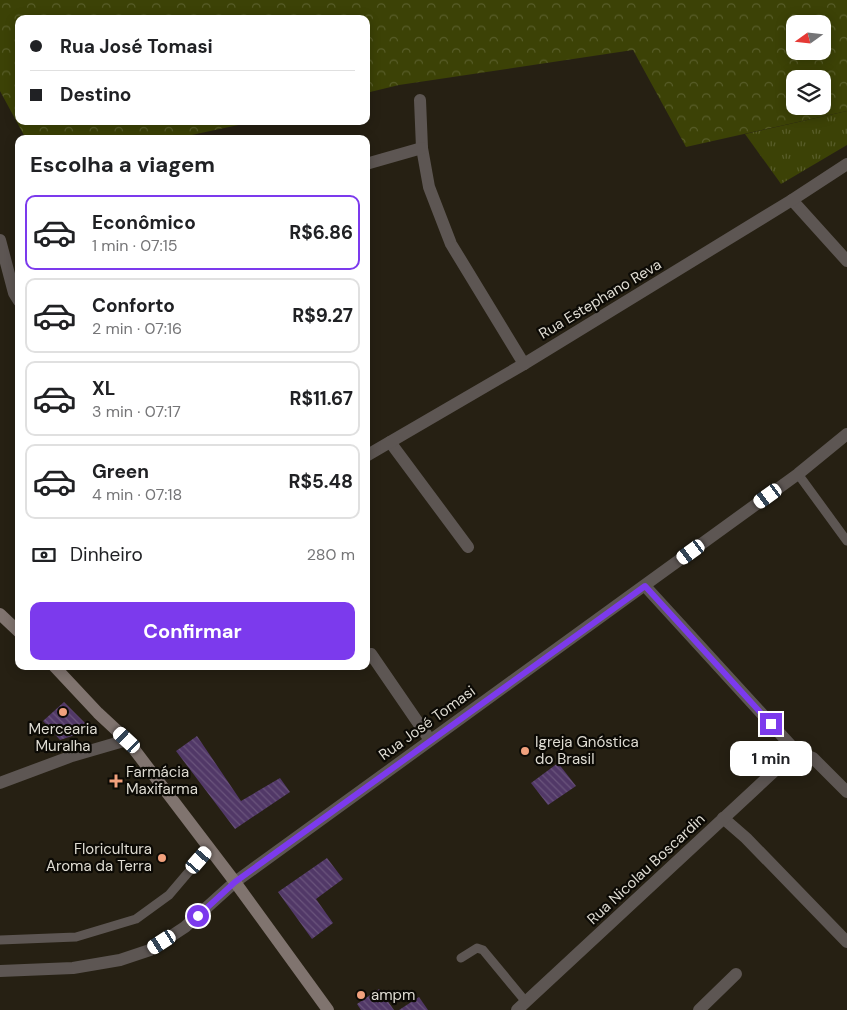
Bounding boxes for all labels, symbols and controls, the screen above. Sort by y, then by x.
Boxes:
north arrow [786,15,831,60]
map controls [786,15,831,115]
text: Rua José Tomasi [60,34,213,59]
button: layers [786,70,831,115]
text: Destino [60,82,131,107]
text: Escolha a viagem [30,150,215,179]
icon: car [32,210,77,255]
text: Econômico [92,210,196,235]
text: R$6.86 [289,220,353,245]
text: 1 min · 07:15 [92,235,177,256]
street label: Rua Estephano Reva [535,254,665,344]
icon: car [32,293,77,338]
text: Conforto [92,293,175,318]
text: R$9.27 [292,303,353,328]
text: 2 min · 07:16 [92,318,182,339]
icon: car [32,376,77,421]
text: XL [92,376,115,401]
text: R$11.67 [289,386,353,411]
text: 3 min · 07:17 [92,401,181,422]
icon: car [32,459,77,504]
text: Green [92,459,149,484]
text: R$5.48 [289,469,353,494]
car [751,481,784,511]
text: 4 min · 07:18 [92,484,182,505]
car [674,537,707,567]
icon: cash [30,541,58,569]
text: Dinheiro [70,542,143,567]
text: 280 m [307,544,355,565]
button: Confirmar [30,602,355,660]
street label: Rua José Tomasi [375,681,479,765]
marker: Mercearia Muralha [57,706,69,718]
route end [760,713,782,735]
place label: Mercearia Muralha [29,719,97,756]
car [110,724,143,756]
place label: Igreja Gnóstica do Brasil [535,732,639,769]
callout: 1 min [730,742,812,776]
marker: Igreja Gnóstica do Brasil [519,745,531,757]
text: 1 min [752,748,790,769]
place label: Farmácia Maxifarma [126,762,198,799]
marker: Farmácia Maxifarma [110,775,122,787]
street label: Rua Nicolau Boscardin [583,809,709,929]
place label: Floricultura Aroma da Terra [46,839,152,876]
car [183,844,214,876]
marker: Floricultura Aroma da Terra [156,852,168,864]
route start [187,905,209,927]
car [145,928,178,956]
place label: ampm [371,985,415,1005]
marker: ampm [355,989,367,1001]

